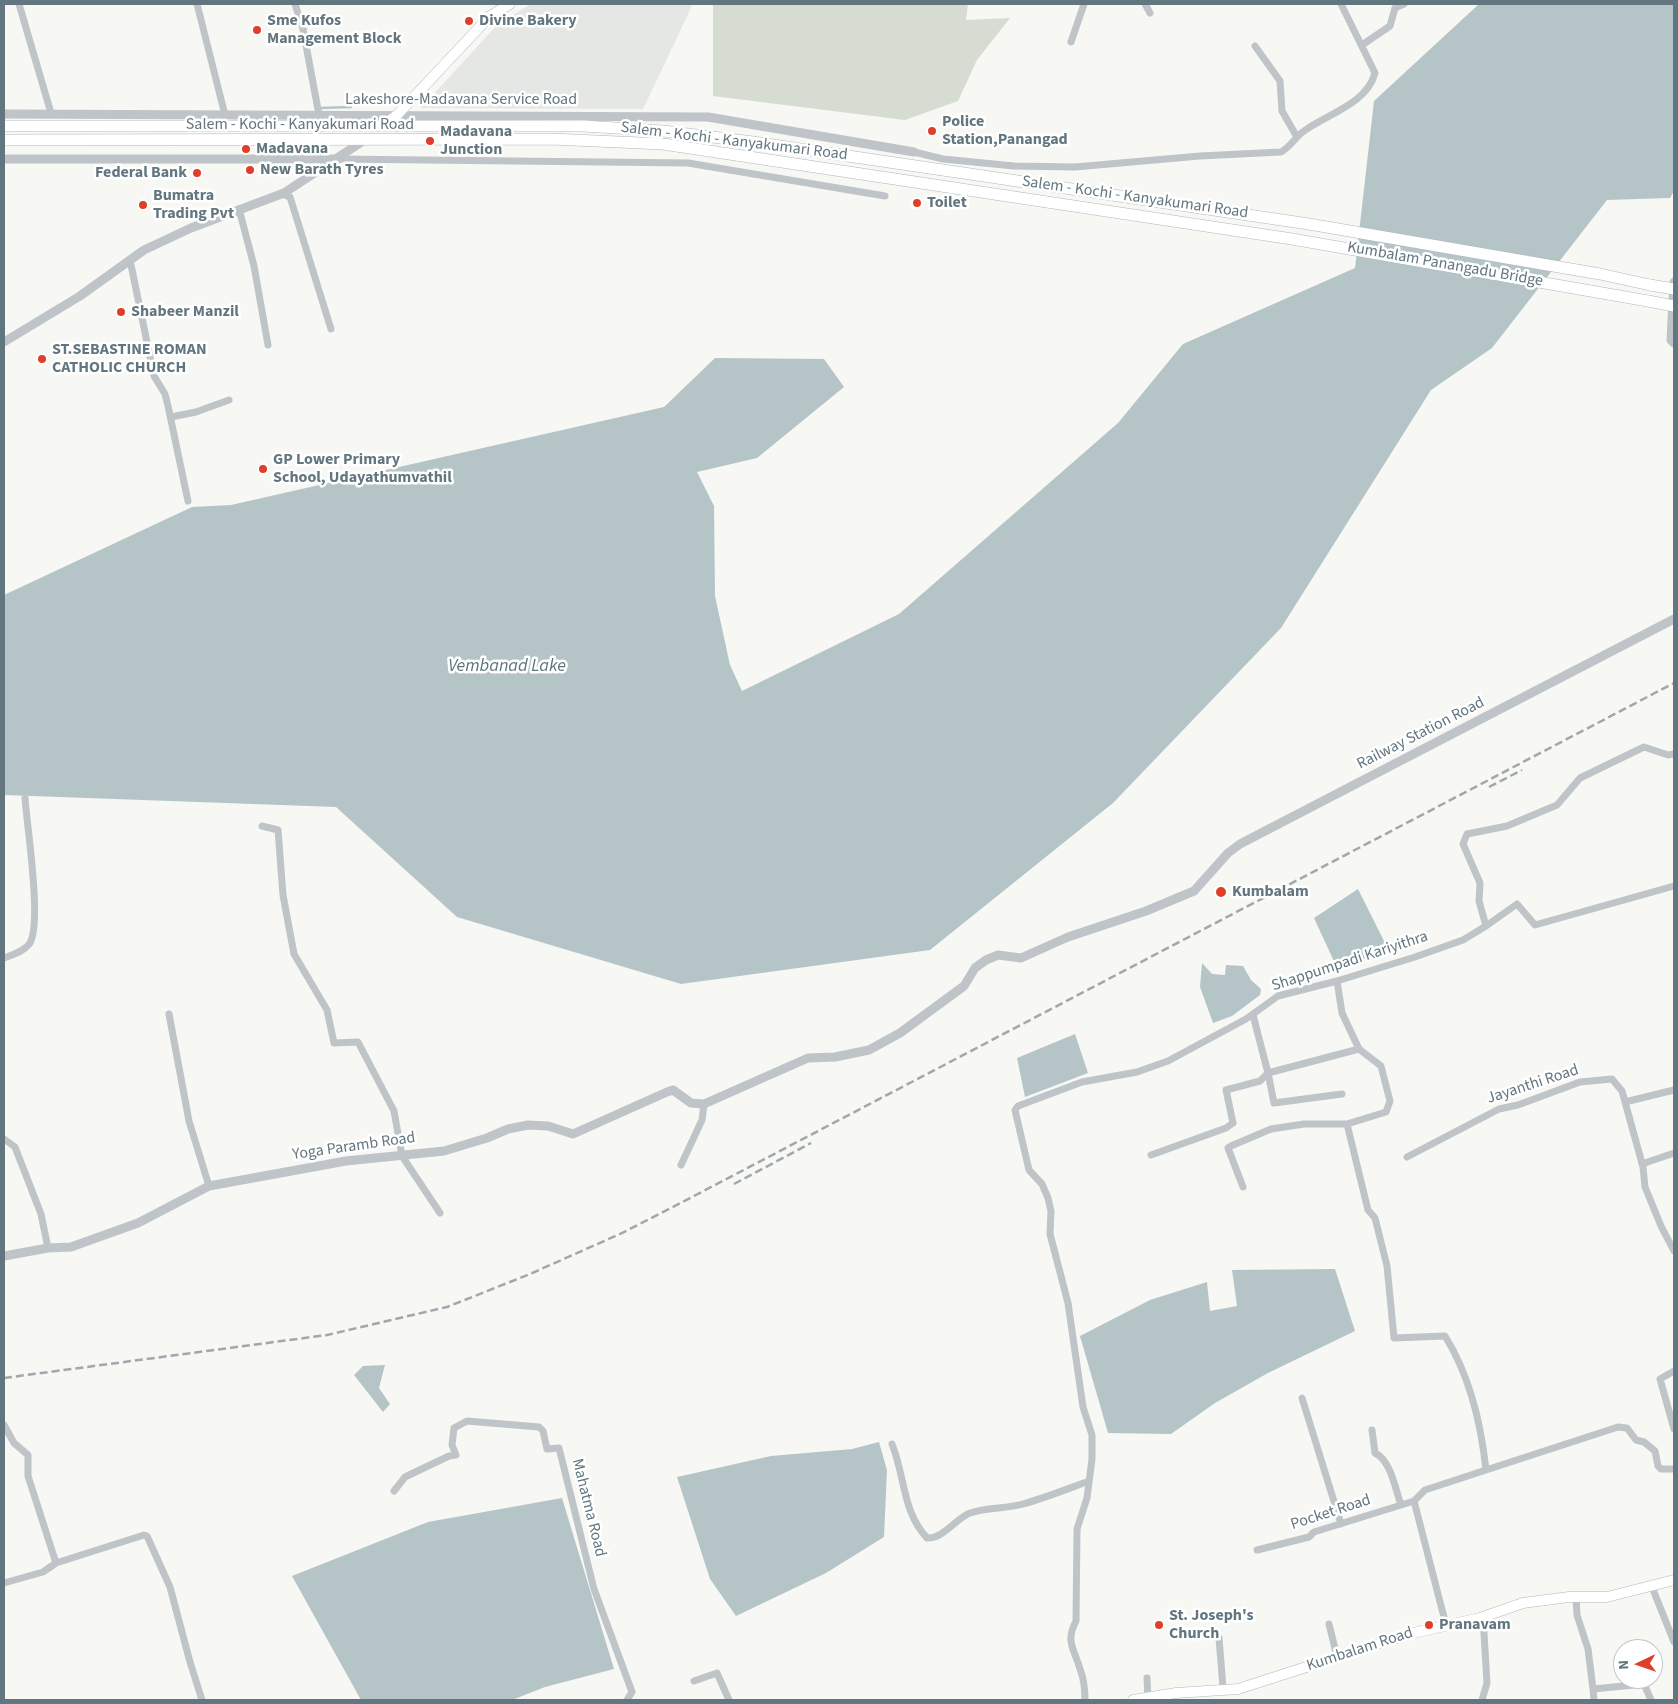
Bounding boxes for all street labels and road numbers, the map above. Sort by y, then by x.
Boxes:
street label: Lakeshore-Madavana Service Road [345,90,577,110]
street label: Salem - Kochi - Kanyakumari Road [186,115,414,135]
street label: Salem - Kochi - Kanyakumari Road [619,119,849,165]
street label: Salem - Kochi - Kanyakumari Road [1021,173,1249,223]
street label: Kumbalam Panangadu Bridge [1346,238,1544,292]
street label: Railway Station Road [1354,694,1488,774]
street label: Shappumpadi Kariyithra [1269,928,1431,996]
street label: Jayanthi Road [1485,1061,1581,1109]
street label: Yoga Paramb Road [291,1129,417,1165]
street label: Mahatma Road [567,1457,609,1559]
street label: Pocket Road [1289,1491,1373,1535]
street label: Kumbalam Road [1304,1624,1416,1676]

